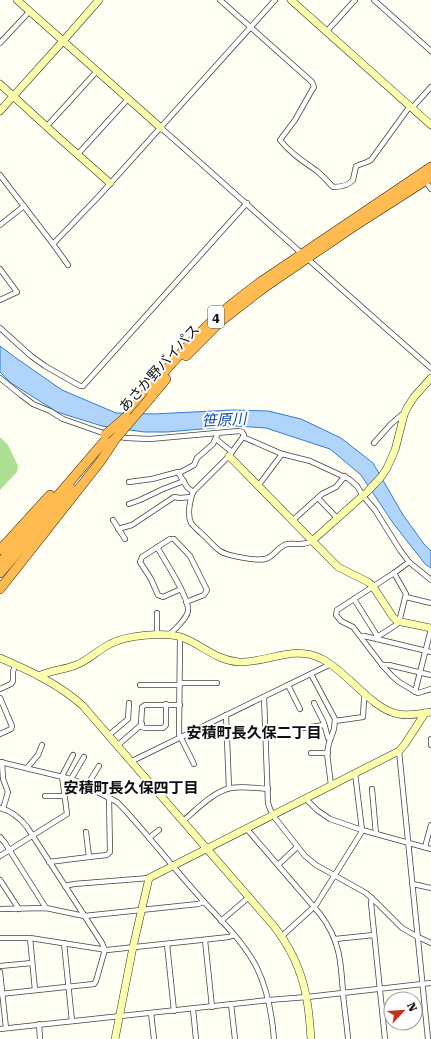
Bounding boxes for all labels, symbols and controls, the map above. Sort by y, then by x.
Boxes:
road number: 4 [208,306,224,328]
street label: あさか野バイパス [116,321,202,415]
water label: 笹原川 [201,410,249,430]
district label: 安積町長久保二丁目 [186,724,322,742]
district label: 安積町長久保四丁目 [63,779,199,797]
north arrow [383,991,423,1031]
text: N [404,1000,420,1014]

